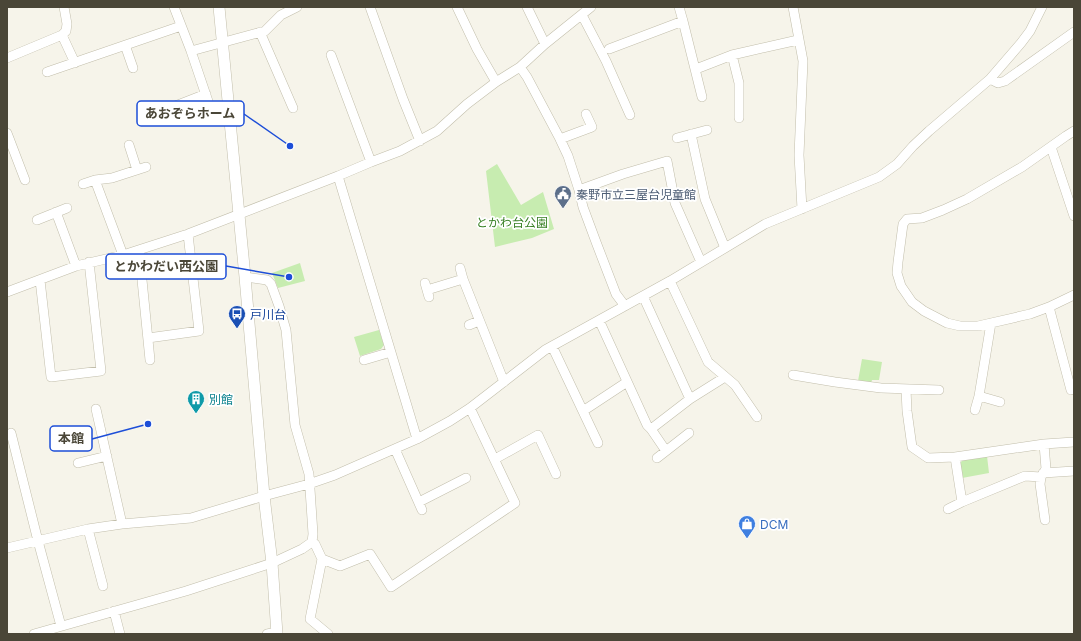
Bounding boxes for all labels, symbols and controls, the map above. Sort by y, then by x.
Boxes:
callout: あおぞらホーム [137,101,244,126]
text: あおぞらホーム [145,105,235,121]
public building icon: 秦野市立三屋台児童館 [553,184,573,209]
place label: 秦野市立三屋台児童館 [576,187,696,202]
park label: とかわ台公園 [476,215,548,230]
callout: とかわだい西公園 [106,254,226,279]
text: とかわだい西公園 [114,258,218,274]
bus stop icon: 戸川台 [227,304,247,329]
place label: 戸川台 [250,307,286,322]
building icon: 別館 [186,389,206,414]
place label: 別館 [209,392,233,407]
callout: 本館 [50,426,92,451]
text: 本館 [58,430,84,446]
shop icon: DCM [737,514,757,539]
place label: DCM [760,517,788,532]

